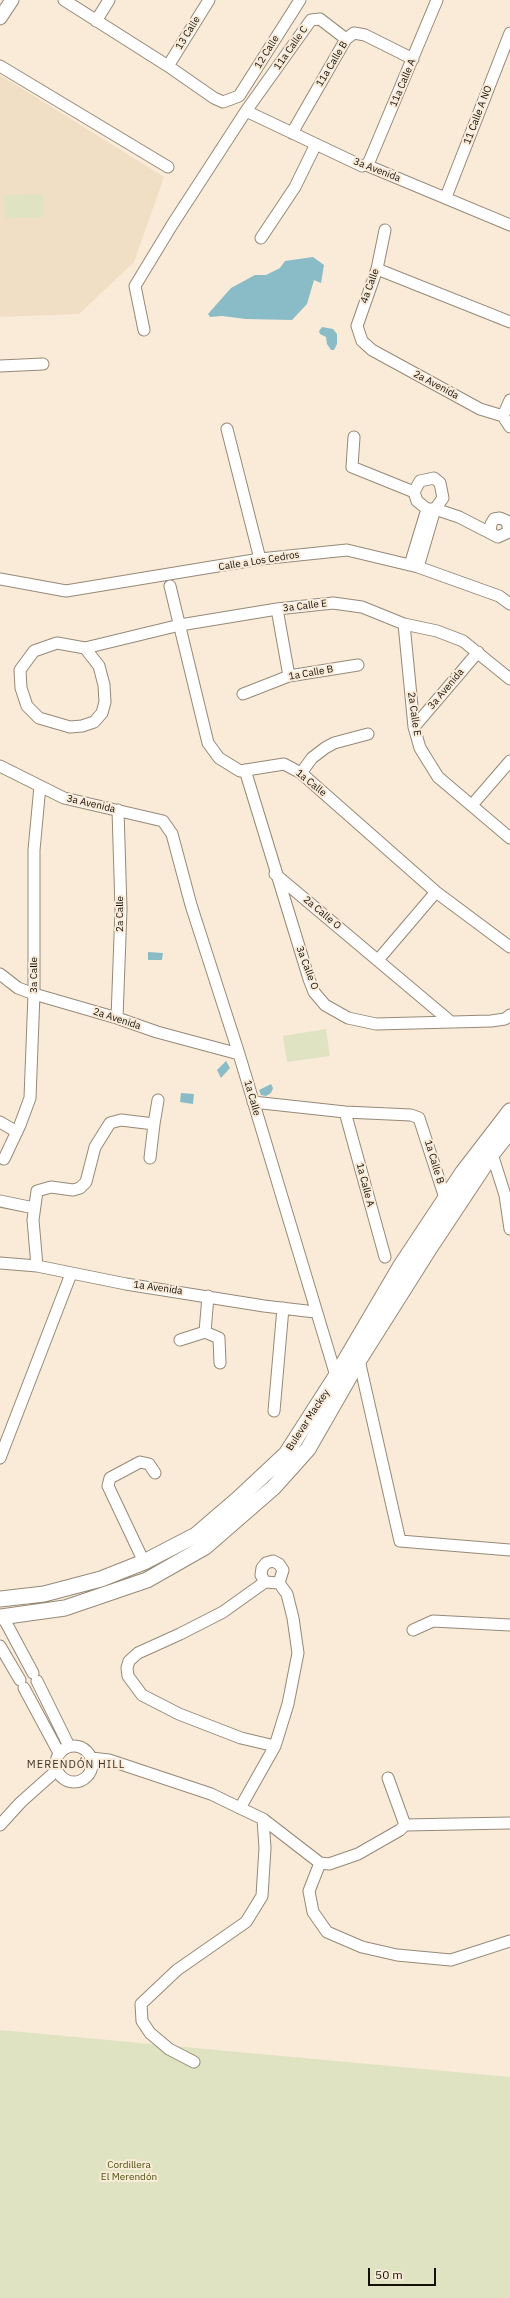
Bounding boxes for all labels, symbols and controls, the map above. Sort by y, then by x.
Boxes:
street label: 13 Calle [173,14,203,52]
street label: 11a Calle C [272,24,310,72]
street label: 12 Calle [252,33,282,71]
street label: 11a Calle B [314,39,350,89]
street label: 11a Calle A [388,57,418,109]
street label: 11 Calle A NO [461,84,495,146]
street label: 3a Avenida [352,156,402,184]
street label: 4a Calle [358,267,382,305]
street label: 2a Avenida [411,368,461,402]
street label: Calle a Los Cedros [218,549,300,573]
street label: 3a Calle E [282,597,328,615]
street label: 1a Calle B [288,663,334,683]
street label: 3a Avenida [425,666,467,712]
street label: 2a Calle E [405,691,423,737]
street label: 1a Calle [293,767,329,799]
street label: 3a Avenida [66,793,116,815]
street label: 2a Calle O [301,894,343,932]
street label: 2a Calle [114,896,126,932]
street label: 3a Calle O [293,945,321,991]
street label: 3a Calle [28,957,40,993]
street label: 2a Avenida [92,1006,142,1032]
street label: 1a Calle [241,1079,263,1117]
street label: 1a Calle B [422,1139,446,1185]
street label: 1a Calle A [353,1162,377,1208]
street label: 1a Avenida [133,1279,183,1297]
street label: Bulevar Mackey [284,1387,332,1453]
district label: MERENDÓN HILL [27,1758,125,1772]
park label: Cordillera El Merendón [101,2159,157,2182]
scale bar [370,2260,438,2286]
text: 50 m [375,2267,403,2282]

